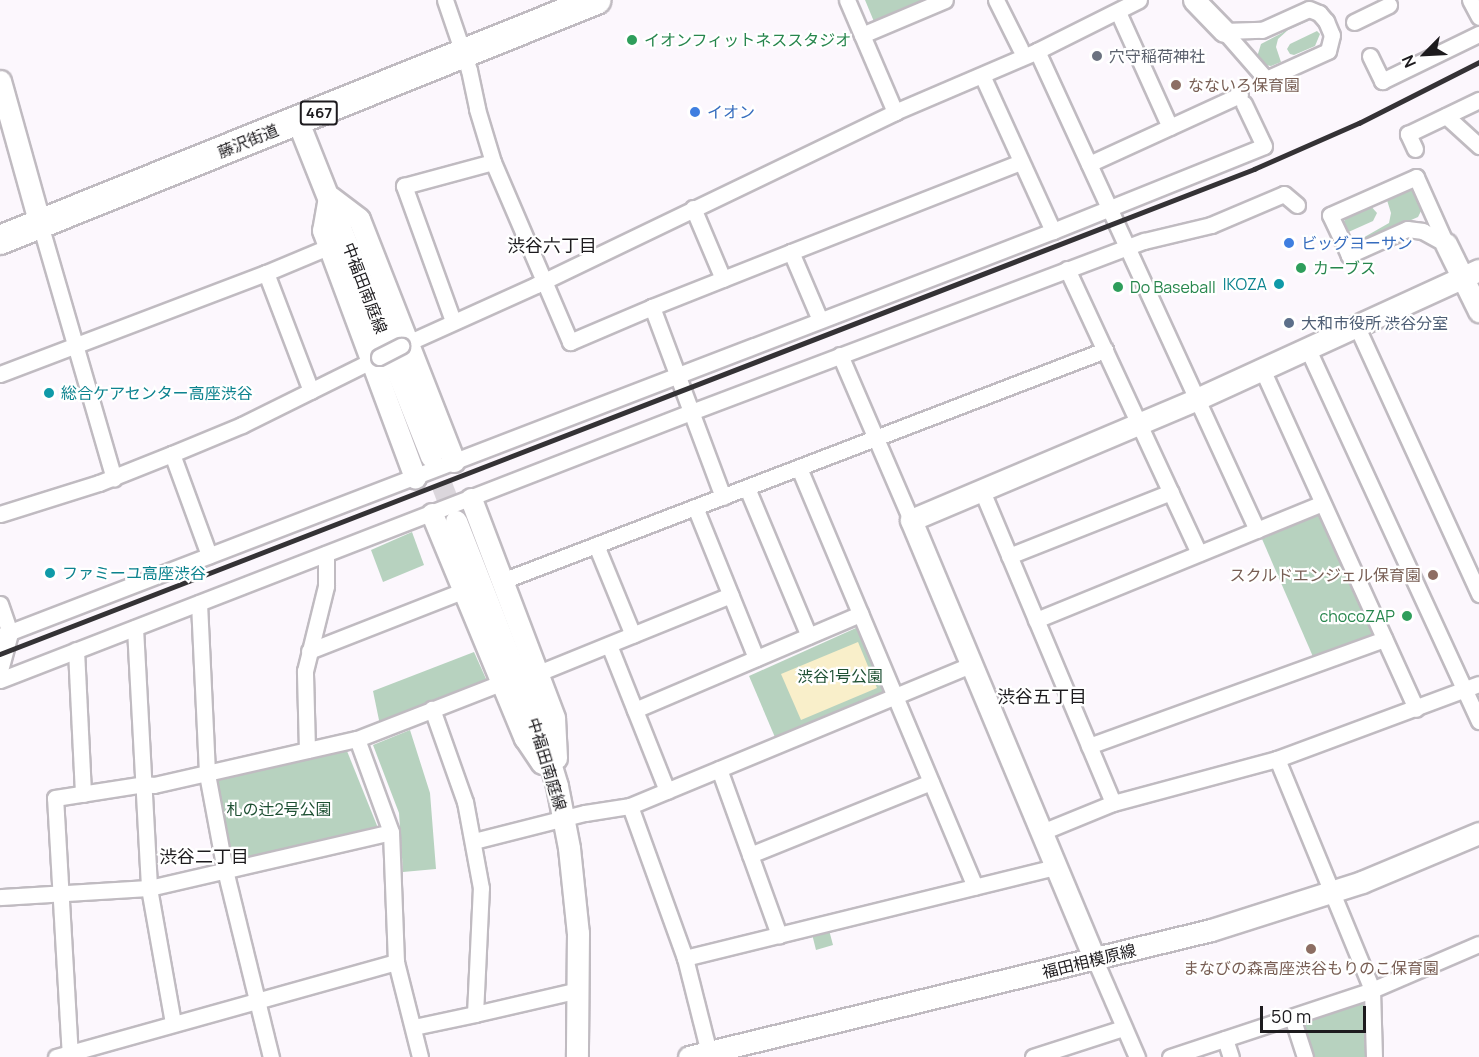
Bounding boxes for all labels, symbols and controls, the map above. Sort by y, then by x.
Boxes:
north arrow [1395,24,1455,84]
place label: イオンフィットネススタジオ [644,30,852,50]
marker: イオンフィットネススタジオ [625,33,639,47]
place label: 穴守稲荷神社 [1109,46,1205,66]
marker: 穴守稲荷神社 [1090,49,1104,63]
text: N [1396,52,1421,71]
place label: なないろ保育園 [1188,75,1300,95]
marker: なないろ保育園 [1169,78,1183,92]
road number: 467 [300,101,338,125]
place label: イオン [707,102,755,122]
marker: イオン [688,105,702,119]
street label: 藤沢街道 [215,120,281,162]
place label: ビッグヨーサン [1301,233,1413,253]
district label: 渋谷六丁目 [507,234,597,256]
marker: ビッグヨーサン [1282,236,1296,250]
street label: 中福田南庭線 [339,240,391,336]
place label: カーブス [1313,258,1377,278]
marker: カーブス [1294,261,1308,275]
place label: IKOZA [1223,274,1267,294]
place label: Do Baseball [1130,277,1216,297]
marker: IKOZA [1272,277,1286,291]
marker: Do Baseball [1111,280,1125,294]
place label: 大和市役所 渋谷分室 [1301,313,1448,333]
marker: 大和市役所 渋谷分室 [1282,316,1296,330]
place label: 総合ケアセンター高座渋谷 [61,383,253,403]
marker: 総合ケアセンター高座渋谷 [42,386,56,400]
place label: ファミーユ高座渋谷 [62,563,206,583]
place label: スクルドエンジェル保育園 [1229,565,1421,585]
marker: ファミーユ高座渋谷 [43,566,57,580]
marker: スクルドエンジェル保育園 [1426,568,1440,582]
place label: chocoZAP [1319,606,1395,626]
marker: chocoZAP [1400,609,1414,623]
park label: 渋谷1号公園 [797,666,883,686]
district label: 渋谷五丁目 [997,685,1087,707]
street label: 中福田南庭線 [524,715,570,813]
park label: 札の辻2号公園 [226,799,332,819]
district label: 渋谷二丁目 [159,845,249,867]
street label: 福田相模原線 [1040,940,1138,982]
marker: まなびの森高座渋谷もりのこ保育園 [1304,942,1318,956]
place label: まなびの森高座渋谷もりのこ保育園 [1183,958,1439,978]
scale bar [1263,994,1370,1032]
text: 50 m [1271,1004,1311,1028]

